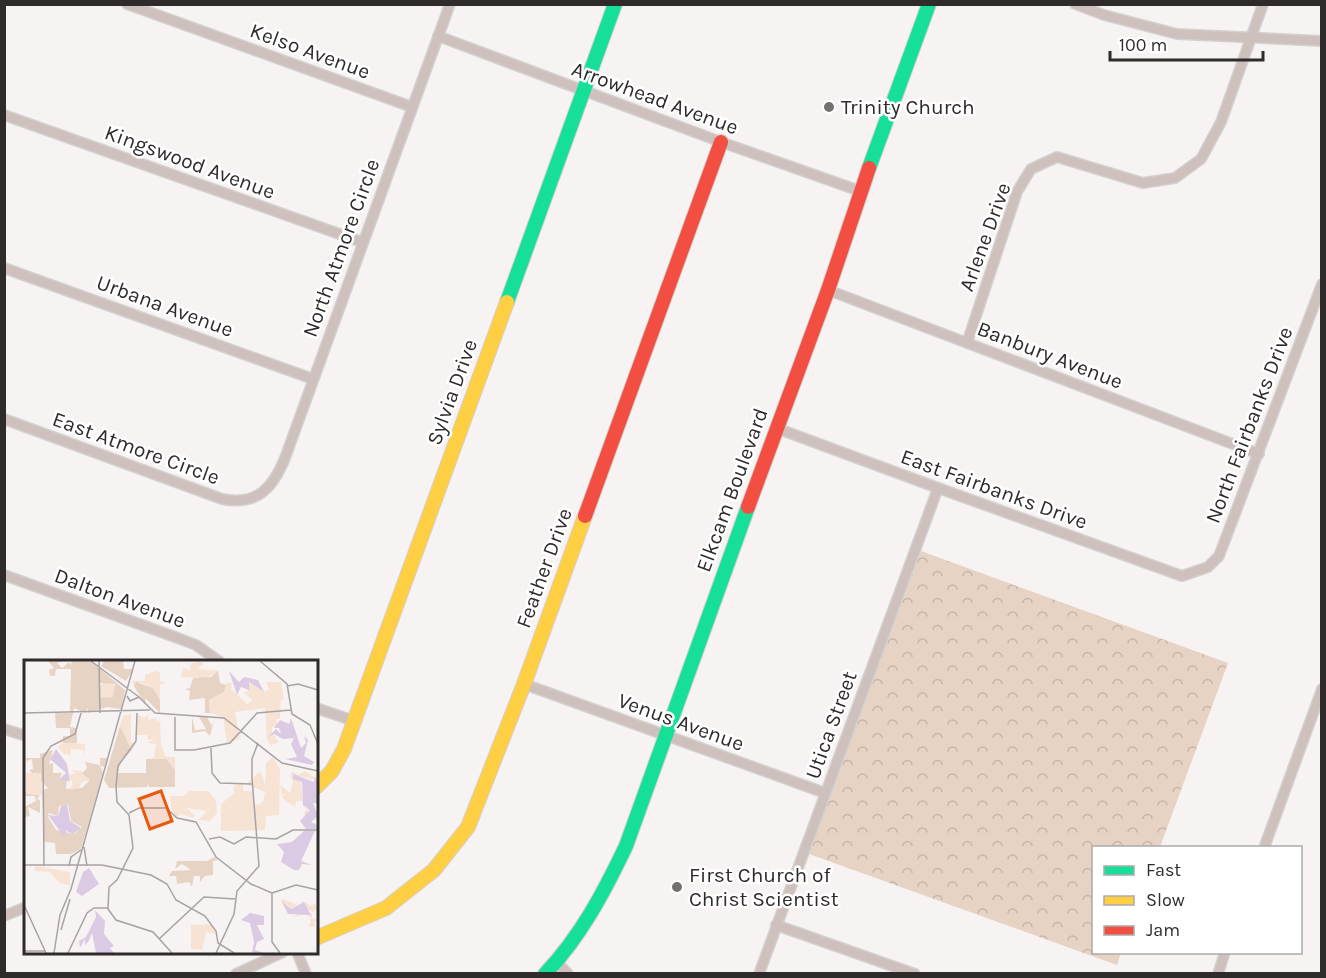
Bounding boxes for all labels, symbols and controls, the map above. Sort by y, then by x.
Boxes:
street label: Kelso Avenue [247,18,373,84]
scale bar [1110,24,1263,62]
text: 100 m [1119,34,1167,56]
street label: Arrowhead Avenue [568,57,742,139]
place label: Trinity Church [841,95,975,119]
marker: Trinity Church [822,100,836,114]
street label: Kingswood Avenue [102,120,278,204]
street label: North Atmore Circle [298,156,384,340]
street label: Arlene Drive [954,179,1016,295]
street label: Urbana Avenue [93,270,237,342]
street label: Banbury Avenue [974,316,1126,394]
street label: North Fairbanks Drive [1200,323,1298,527]
street label: Sylvia Drive [422,336,482,448]
street label: Elkcam Boulevard [691,405,773,575]
street label: East Atmore Circle [49,407,223,489]
street label: East Fairbanks Drive [897,444,1091,534]
street label: Feather Drive [511,505,577,631]
street label: Dalton Avenue [51,563,189,633]
inset map [24,660,318,954]
street label: Utica Street [800,668,862,782]
street label: Venus Avenue [615,688,747,756]
legend [1092,846,1302,954]
text: Fast [1146,859,1181,881]
place label: First Church of Christ Scientist [689,863,839,911]
marker: First Church of Christ Scientist [670,880,684,894]
text: Slow [1146,889,1185,911]
text: Jam [1146,919,1180,941]

